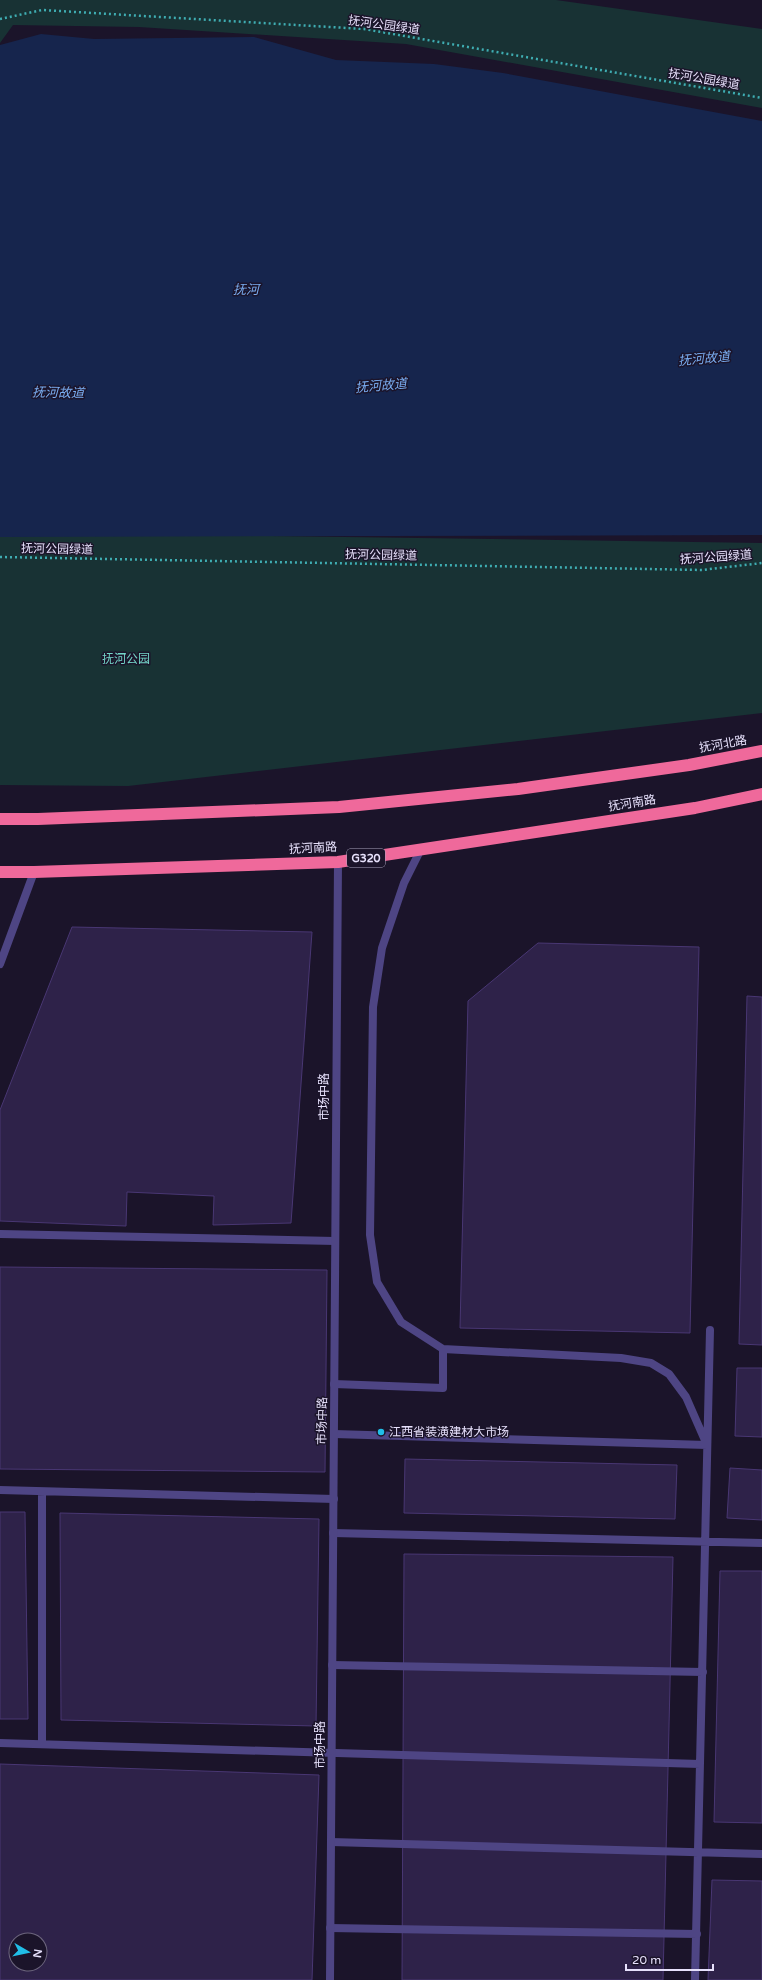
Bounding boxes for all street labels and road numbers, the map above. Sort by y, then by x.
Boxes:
street label: 抚河公园绿道 [347,13,421,37]
street label: 抚河公园绿道 [667,66,741,92]
street label: 抚河公园绿道 [21,541,93,557]
street label: 抚河公园绿道 [345,547,417,563]
street label: 抚河公园绿道 [680,548,752,566]
street label: 抚河北路 [698,733,748,755]
street label: 抚河南路 [607,792,657,814]
street label: 抚河南路 [289,840,337,856]
road number: G320 [347,849,385,867]
street label: 市场中路 [317,1073,331,1121]
street label: 市场中路 [315,1397,329,1445]
street label: 市场中路 [313,1721,327,1769]

